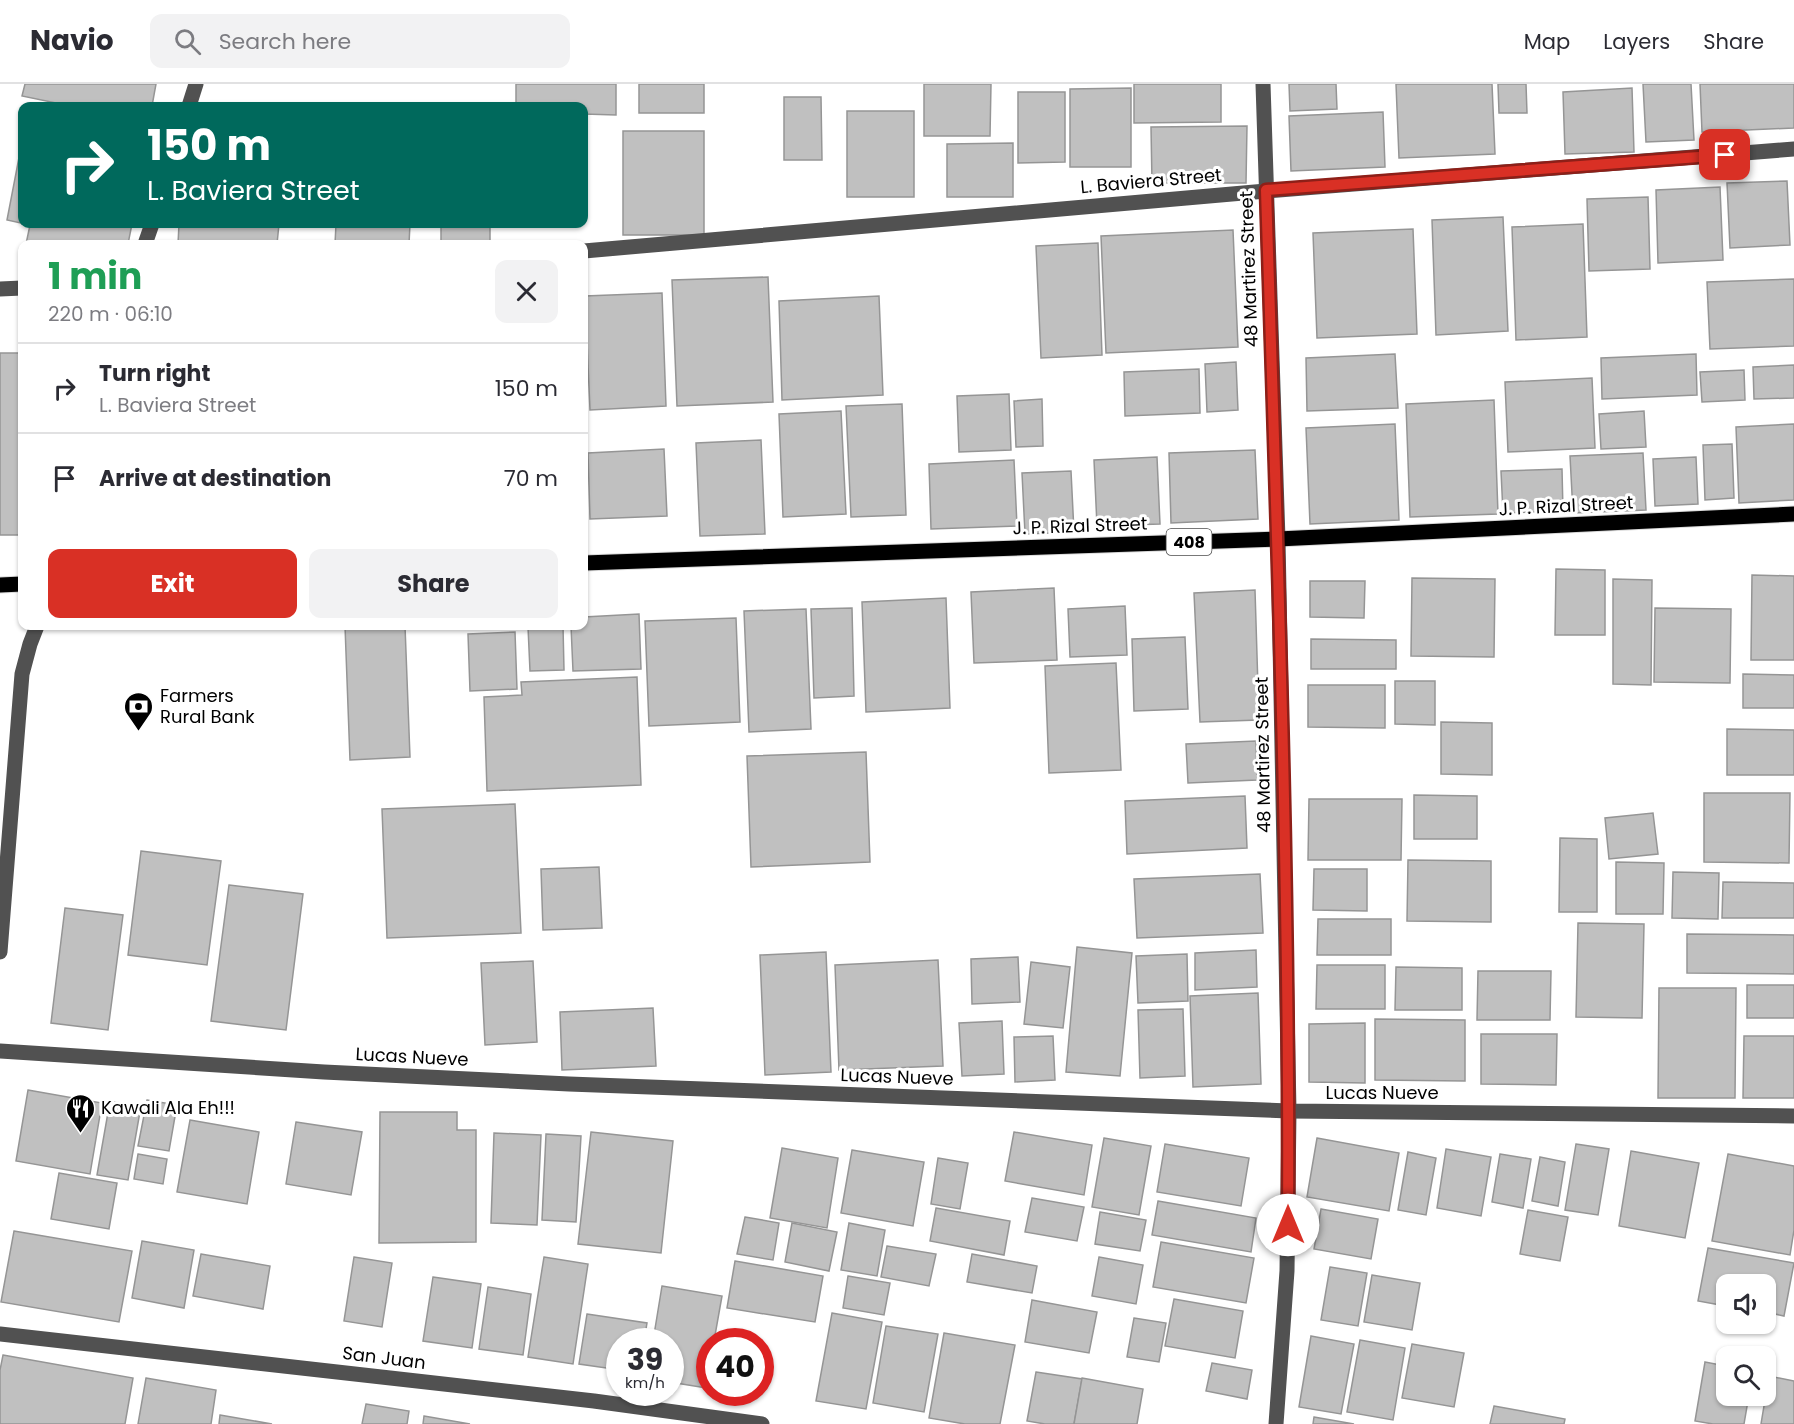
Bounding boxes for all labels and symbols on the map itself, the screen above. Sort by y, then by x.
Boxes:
pin [1699,129,1750,180]
street label: L. Baviera Street [1079,162,1223,199]
street label: 48 Martirez Street [1233,190,1264,348]
street label: J. P. Rizal Street [1498,489,1634,522]
street label: J. P. Rizal Street [1012,511,1148,540]
road number: 408 [1166,529,1212,555]
street label: 48 Martirez Street [1249,677,1276,833]
place label: Farmers Rural Bank [160,683,255,729]
bank icon: Farmers Rural Bank [123,690,155,732]
street label: Lucas Nueve [355,1041,469,1072]
street label: Lucas Nueve [840,1062,954,1091]
street label: Lucas Nueve [1325,1080,1439,1105]
restaurant icon: Kawali Ala Eh!!! [64,1092,96,1134]
place label: Kawali Ala Eh!!! [101,1095,235,1120]
position arrow [1256,1193,1320,1257]
speed limit sign: 40 [696,1328,774,1406]
street label: San Juan [341,1340,427,1375]

